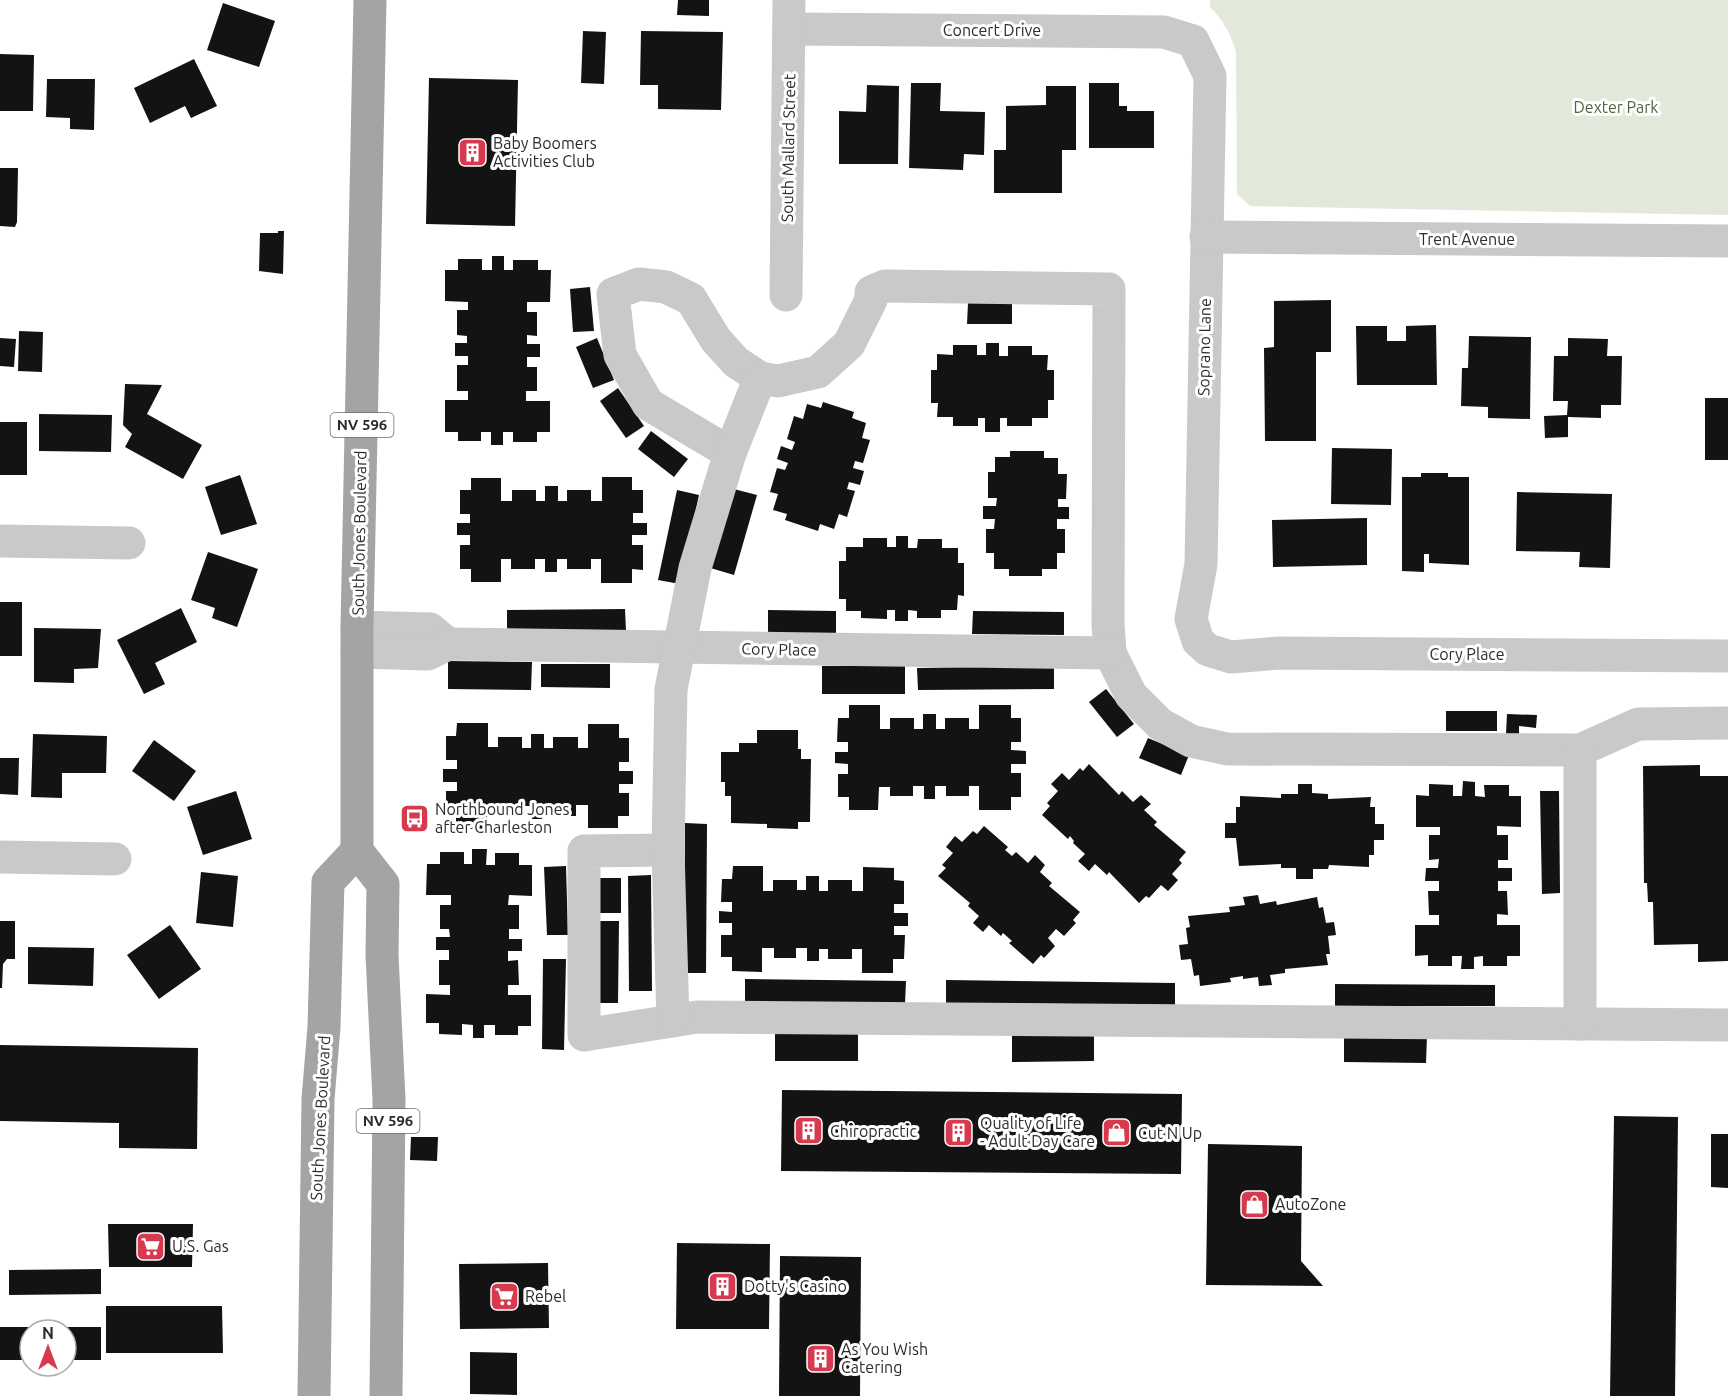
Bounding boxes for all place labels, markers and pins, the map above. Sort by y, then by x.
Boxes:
place label: Baby Boomers Activities Club [493,134,597,170]
building icon: Baby Boomers Activities Club [456,136,488,168]
place label: Northbound Jones after Charleston [435,800,569,836]
bus stop icon: Northbound Jones after Charleston [398,802,430,834]
place label: Quality of Life - Adult Day Care [980,1114,1095,1150]
building icon: Chiropractic [793,1115,825,1147]
building icon: Quality of Life - Adult Day Care [943,1116,975,1148]
shop icon: Cut N Up [1101,1117,1133,1149]
place label: Chiropractic [830,1122,917,1140]
place label: Cut N Up [1138,1124,1202,1142]
shop icon: AutoZone [1238,1188,1270,1220]
place label: AutoZone [1275,1195,1346,1213]
supermarket icon: U.S. Gas [135,1230,167,1262]
place label: U.S. Gas [172,1237,229,1255]
building icon: Dotty's Casino [707,1270,739,1302]
place label: Dotty's Casino [744,1277,847,1295]
supermarket icon: Rebel [488,1280,520,1312]
place label: Rebel [525,1287,566,1305]
place label: As You Wish Catering [841,1340,928,1376]
building icon: As You Wish Catering [804,1342,836,1374]

